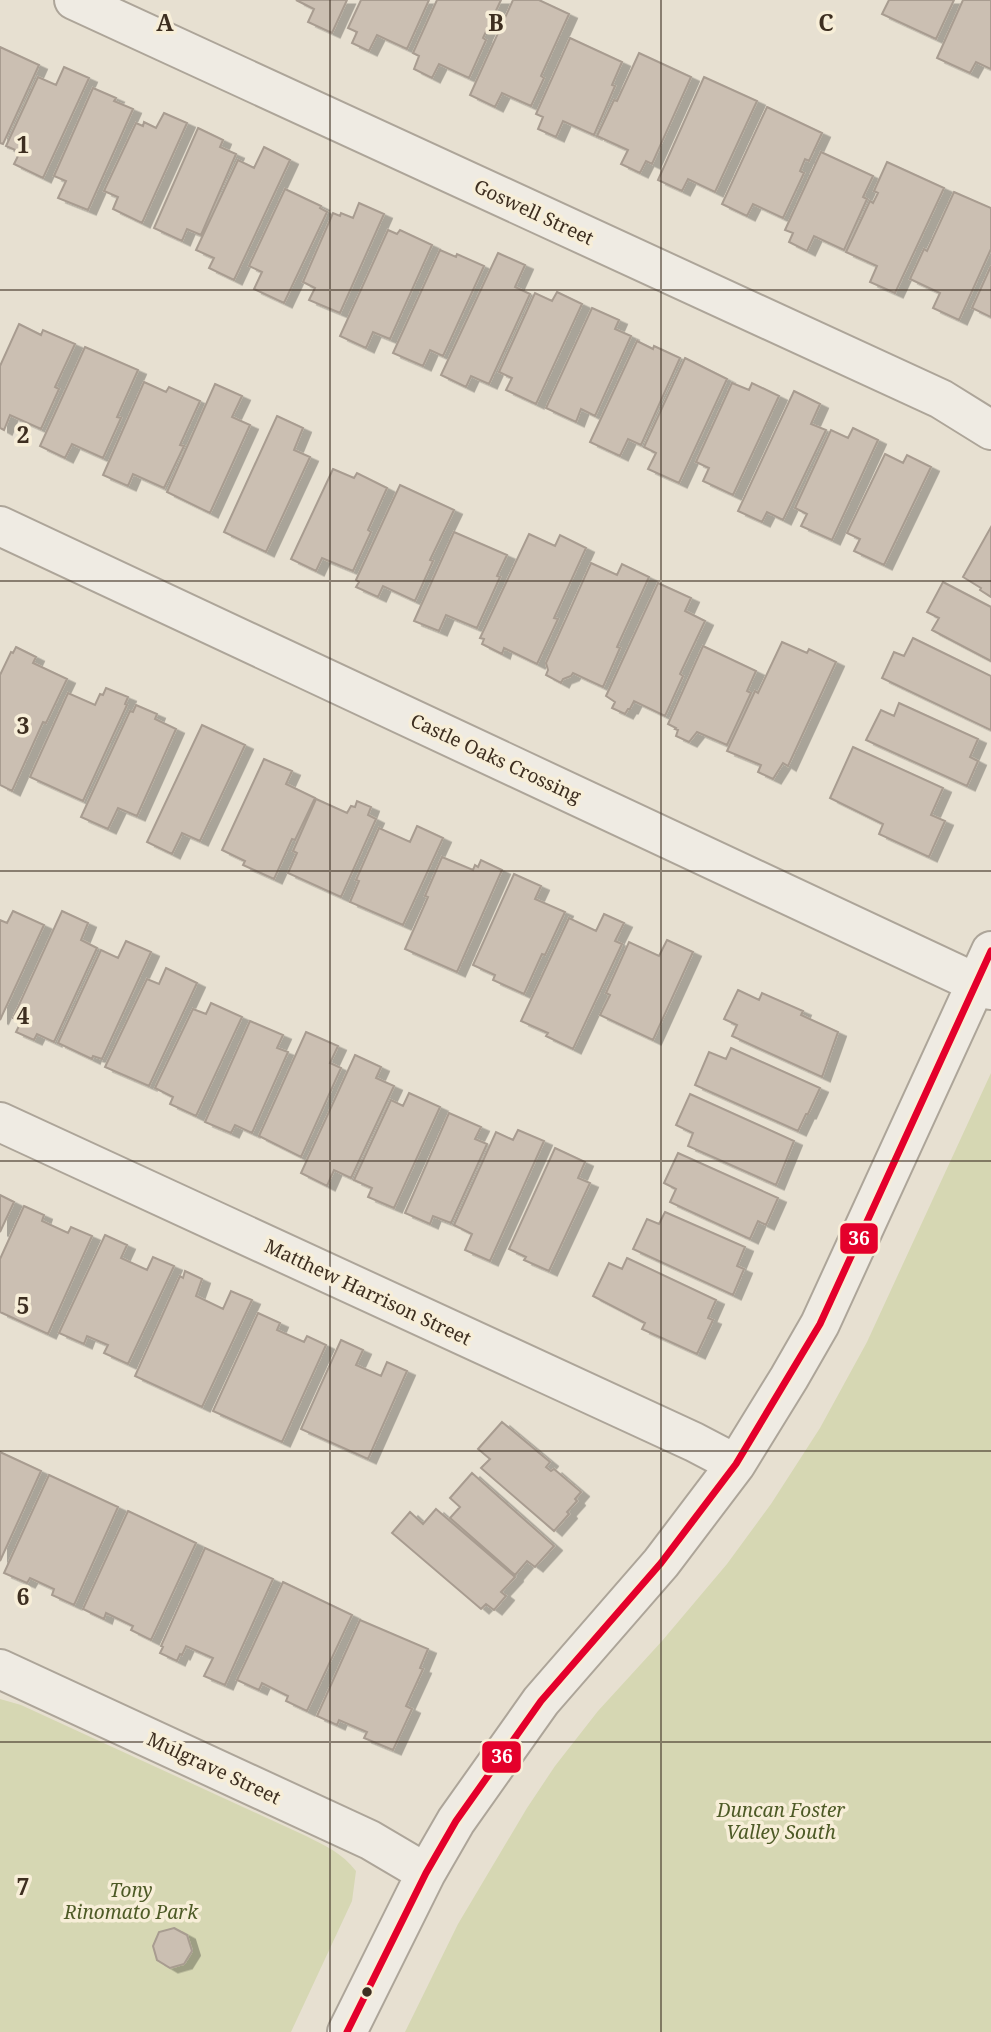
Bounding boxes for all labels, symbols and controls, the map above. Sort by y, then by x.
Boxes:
text: A [156,6,174,38]
text: B [488,6,504,38]
text: C [818,6,834,38]
text: 1 [17,128,30,160]
street label: Goswell Street [470,173,598,251]
text: 2 [17,418,30,450]
street label: Castle Oaks Crossing [407,707,585,809]
text: 3 [17,709,30,741]
text: 4 [17,999,30,1031]
line badge: 36 [839,1222,879,1255]
text: 36 [848,1225,870,1251]
street label: Matthew Harrison Street [261,1233,476,1351]
text: 5 [17,1289,30,1321]
text: 6 [17,1580,30,1612]
street label: Mulgrave Street [143,1726,285,1810]
line badge: 36 [481,1740,522,1774]
text: 36 [491,1743,513,1769]
park label: Duncan Foster Valley South [716,1797,845,1845]
text: 7 [17,1870,30,1902]
park label: Tony Rinomato Park [63,1877,199,1925]
unlabelled marker [360,1985,374,1999]

